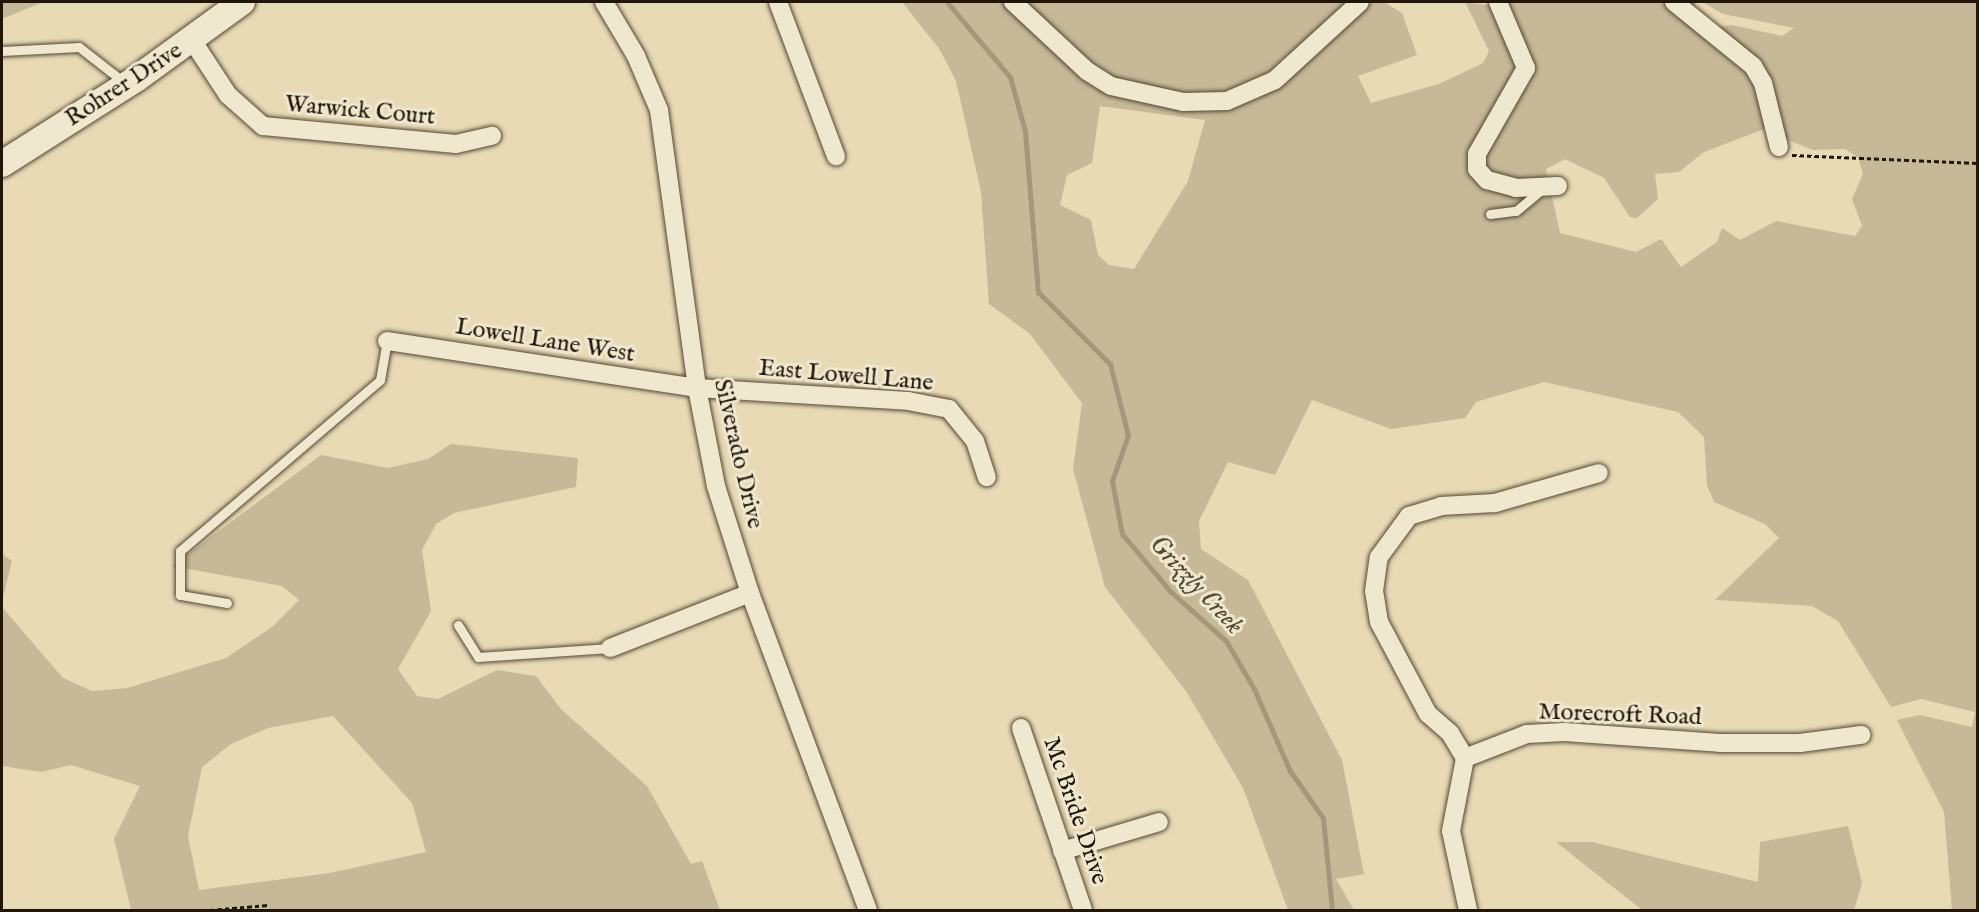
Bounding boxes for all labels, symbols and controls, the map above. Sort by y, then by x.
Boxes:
street label: Rohrer Drive [60,37,188,133]
street label: Warwick Court [284,90,436,132]
street label: Lowell Lane West [453,313,637,369]
street label: East Lowell Lane [757,354,935,398]
street label: Silverado Drive [707,376,769,532]
water label: Grizzly Creek [1142,529,1250,641]
street label: Morecroft Road [1538,698,1702,732]
street label: Mc Bride Drive [1036,734,1114,888]

